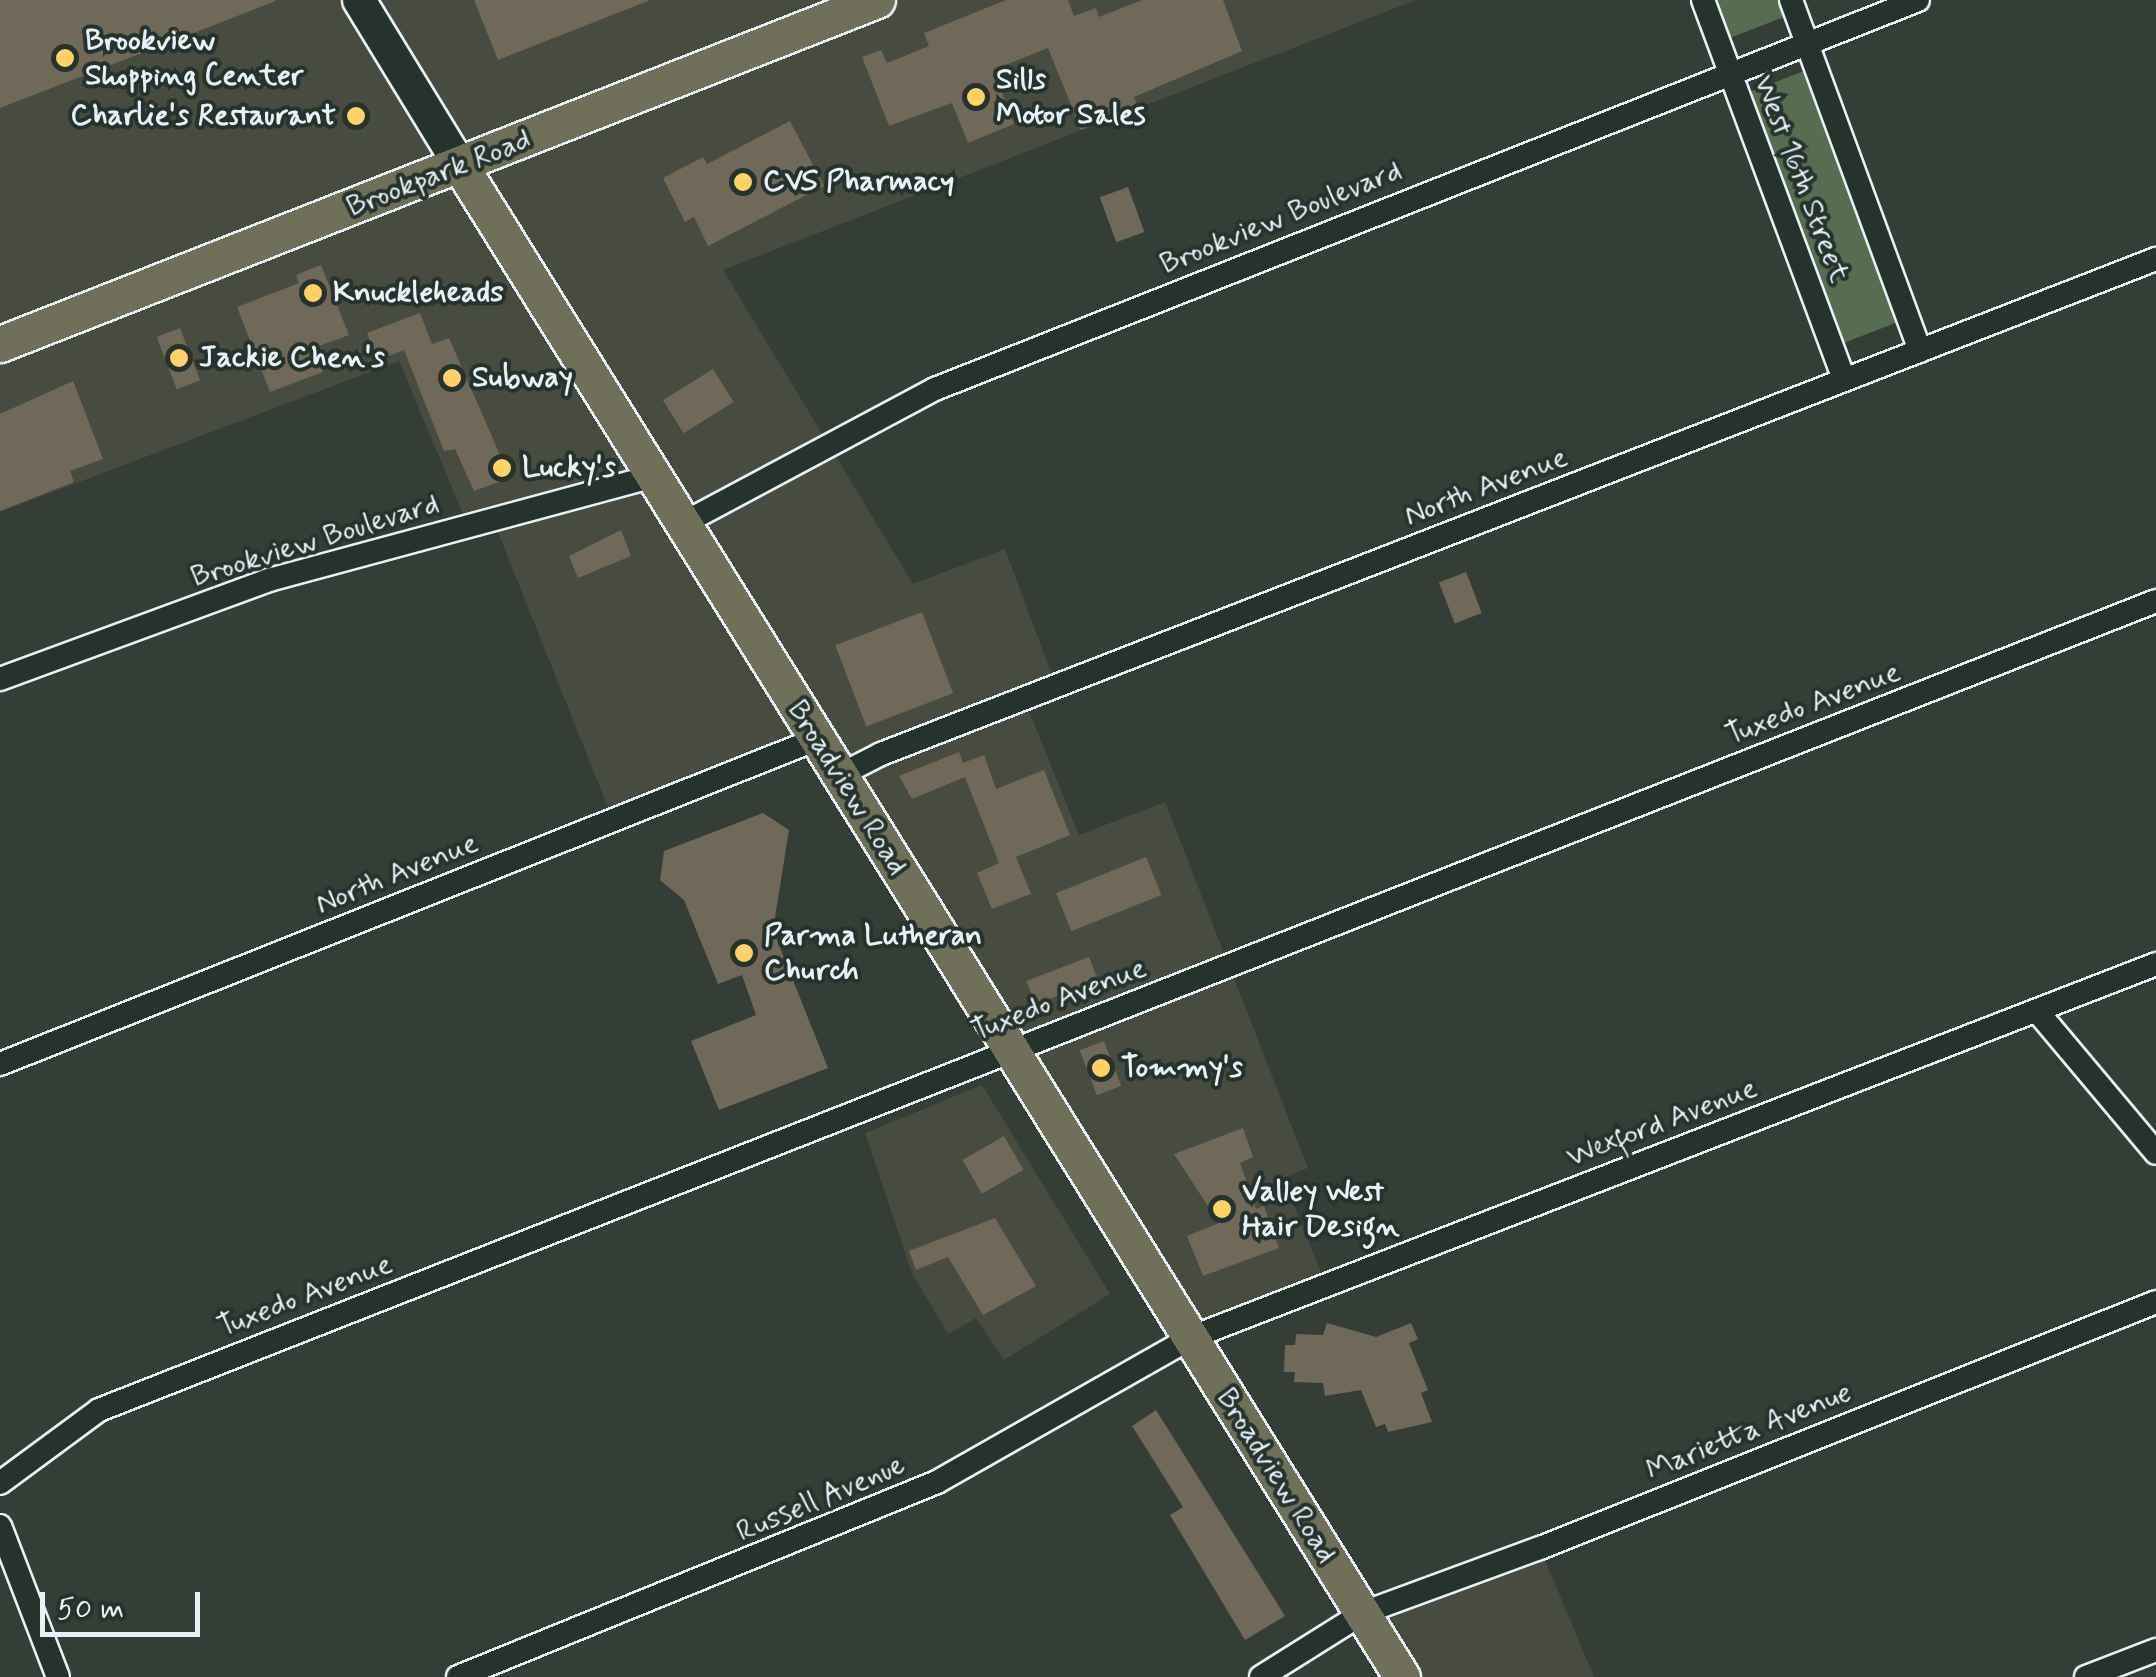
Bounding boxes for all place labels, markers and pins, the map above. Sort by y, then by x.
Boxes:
place label: Brookview Shopping Center [85,23,298,94]
marker: Brookview Shopping Center [54,47,76,69]
place label: Sills Motor Sales [996,62,1143,132]
marker: Sills Motor Sales [965,86,987,108]
place label: Charlie's Restaurant [70,98,336,134]
marker: Charlie's Restaurant [345,105,367,127]
place label: CVS Pharmacy [763,164,954,200]
marker: CVS Pharmacy [732,171,754,193]
place label: Knuckleheads [333,275,504,311]
marker: Knuckleheads [302,282,324,304]
place label: Jackie Chen's [199,340,385,376]
marker: Jackie Chen's [168,347,190,369]
place label: Subway [472,360,573,396]
marker: Subway [441,367,463,389]
place label: Lucky's [522,450,616,486]
marker: Lucky's [491,457,513,479]
place label: Parma Lutheran Church [764,918,978,988]
marker: Parma Lutheran Church [733,942,755,964]
place label: Tommy's [1121,1050,1243,1086]
marker: Tommy's [1090,1057,1112,1079]
place label: Valley West Hair Design [1242,1174,1390,1244]
marker: Valley West Hair Design [1211,1198,1233,1220]

